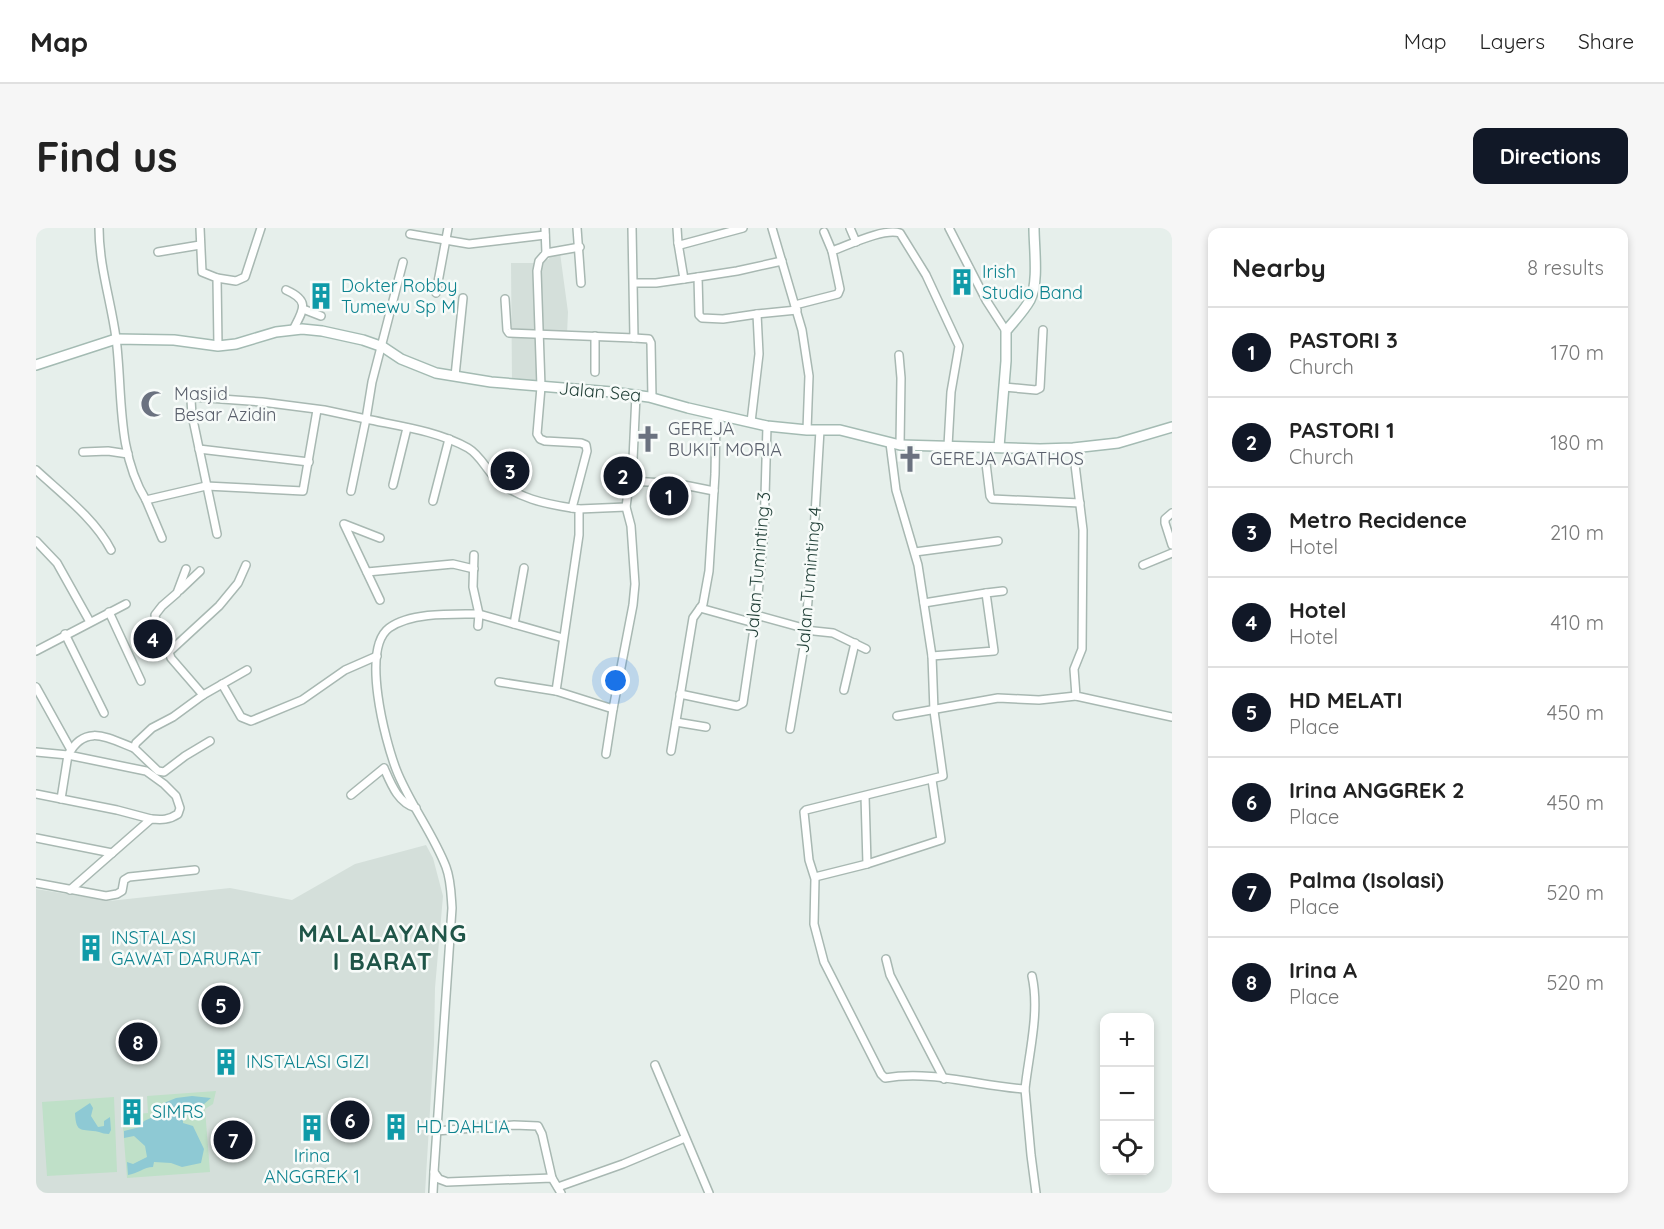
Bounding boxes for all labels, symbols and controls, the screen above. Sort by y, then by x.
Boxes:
text: Map [30,24,88,59]
text: Map [1404,28,1447,54]
text: Layers [1480,28,1545,54]
text: Share [1578,28,1634,54]
button: Directions [1473,128,1628,184]
text: Find us [36,130,178,183]
text: Nearby [1232,251,1326,284]
text: 8 results [1527,255,1604,280]
place label: Irish Studio Band [982,260,1083,304]
building icon: Irish Studio Band [947,267,977,297]
place label: Dokter Robby Tumewu Sp M [341,274,458,318]
building icon: Dokter Robby Tumewu Sp M [306,281,336,311]
text: PASTORI 3 [1289,326,1398,354]
text: 1 [1248,340,1255,365]
text: 170 m [1551,340,1604,365]
text: Church [1289,354,1354,379]
street label: Jalan Sea [558,376,642,407]
place label: Masjid Besar Azidin [174,382,277,426]
mosque icon: Masjid Besar Azidin [139,389,169,419]
text: PASTORI 1 [1289,416,1395,444]
place label: GEREJA BUKIT MORIA [668,417,782,461]
church icon: GEREJA BUKIT MORIA [633,424,663,454]
text: 2 [1246,430,1257,455]
text: 180 m [1550,430,1604,455]
church icon: GEREJA AGATHOS [895,444,925,474]
text: Church [1289,444,1354,469]
place label: GEREJA AGATHOS [930,447,1084,470]
pin: 3 [490,448,530,494]
pin: 2 [604,454,642,498]
pin: 1 [650,474,688,518]
street label: Jalan Tuminting 3 [740,491,775,639]
street label: Jalan Tuminting 4 [791,506,826,654]
text: Metro Recidence [1289,506,1467,534]
text: 3 [1246,520,1257,545]
text: 210 m [1550,520,1604,545]
text: Hotel [1289,534,1338,559]
text: Hotel [1289,596,1346,624]
text: 4 [1246,610,1257,635]
text: 410 m [1551,610,1604,635]
pin: 4 [134,616,172,662]
text: Hotel [1289,624,1338,649]
your location [601,666,630,695]
text: HD MELATI [1289,686,1402,714]
text: 5 [1246,700,1257,725]
text: 450 m [1547,700,1604,725]
text: Place [1289,714,1339,739]
text: Irina ANGGREK 2 [1289,776,1465,804]
text: 6 [1246,790,1257,815]
text: 450 m [1547,790,1604,815]
text: Place [1289,804,1339,829]
text: Palma (Isolasi) [1289,866,1444,894]
text: 7 [1246,880,1257,905]
text: 520 m [1546,880,1604,905]
text: Place [1289,894,1339,919]
district label: MALALAYANG I BARAT [298,918,468,976]
place label: INSTALASI GAWAT DARURAT [111,926,261,970]
building icon: INSTALASI GAWAT DARURAT [76,933,106,963]
text: Irina A [1289,956,1357,984]
text: 8 [1246,970,1257,995]
text: 520 m [1546,970,1604,995]
pin: 5 [202,982,240,1028]
text: Place [1289,984,1339,1009]
map controls [1100,1013,1154,1175]
button: + [1100,1013,1154,1067]
pin: 8 [118,1020,158,1064]
building icon: INSTALASI GIZI [211,1047,241,1077]
place label: INSTALASI GIZI [246,1050,369,1073]
button: − [1100,1067,1154,1121]
building icon: SIMRS [117,1097,147,1127]
pin: 6 [330,1098,370,1142]
place label: SIMRS [152,1100,204,1123]
building icon: HD DAHLIA [381,1112,411,1142]
building icon: Irina ANGGREK 1 [297,1113,327,1143]
place label: HD DAHLIA [416,1115,510,1138]
pin: 7 [214,1118,252,1162]
button: locate [1100,1121,1154,1175]
place label: Irina ANGGREK 1 [264,1144,360,1188]

